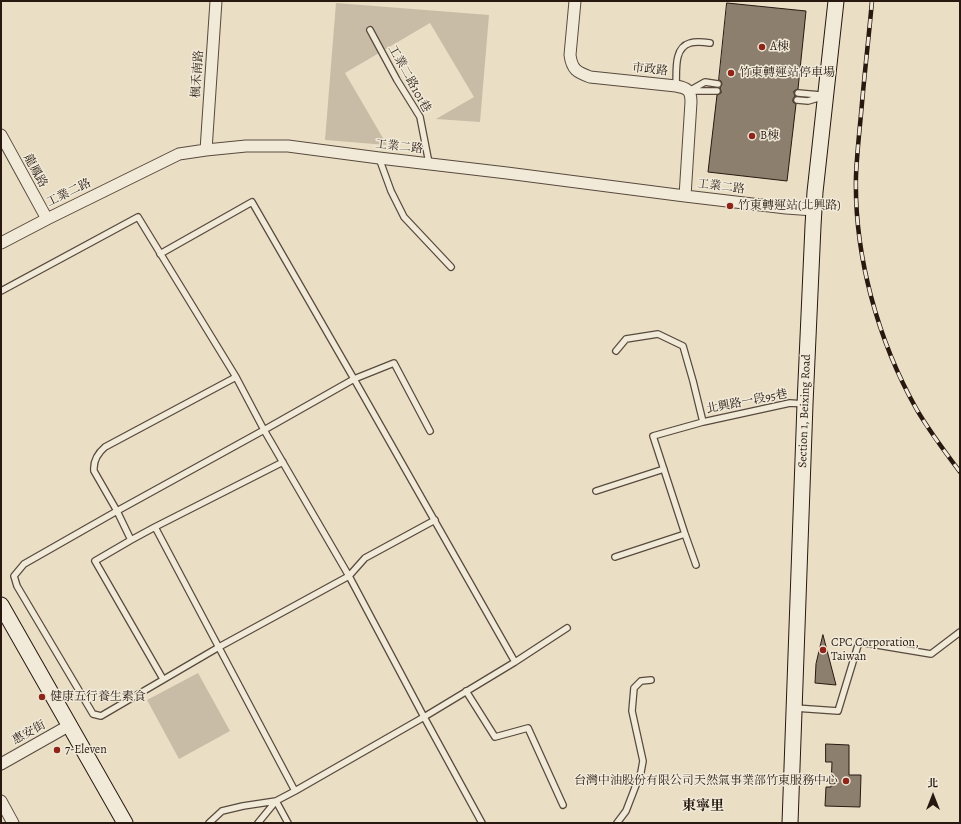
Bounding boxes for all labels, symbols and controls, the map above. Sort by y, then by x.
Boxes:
place label: A棟 [770,40,789,54]
marker: A棟 [757,42,767,52]
street label: 工業二路101巷 [385,43,433,115]
street label: 楓禾南路 [189,50,207,98]
street label: 市政路 [631,61,669,79]
place label: 竹東轉運站停車場 [739,66,835,80]
marker: 竹東轉運站停車場 [726,68,736,78]
place label: B棟 [760,129,779,143]
marker: B棟 [747,131,757,141]
street label: 工業二路 [374,137,424,157]
street label: 龍鳳路 [20,152,50,190]
street label: 工業二路 [44,176,94,210]
street label: 工業二路 [696,177,746,197]
place label: 竹東轉運站(北興路) [738,199,841,213]
marker: 竹東轉運站(北興路) [725,201,735,211]
street label: Section 1, Beixing Road [796,354,814,468]
street label: 北興路一段95巷 [705,387,789,417]
place label: CPC Corporation, Taiwan [831,636,919,664]
marker: CPC Corporation, Taiwan [818,645,828,655]
place label: 健康五行養生素食 [50,690,146,704]
marker: 健康五行養生素食 [37,692,47,702]
street label: 惠安街 [10,718,48,748]
place label: 7-Eleven [65,743,107,757]
marker: 7-Eleven [52,745,62,755]
place label: 台灣中油股份有限公司天然氣事業部竹東服務中心 [574,774,838,788]
marker: 台灣中油股份有限公司天然氣事業部竹東服務中心 [841,776,851,786]
north arrow [913,776,953,816]
text: 北 [928,776,939,791]
district label: 東寧里 [682,799,724,815]

